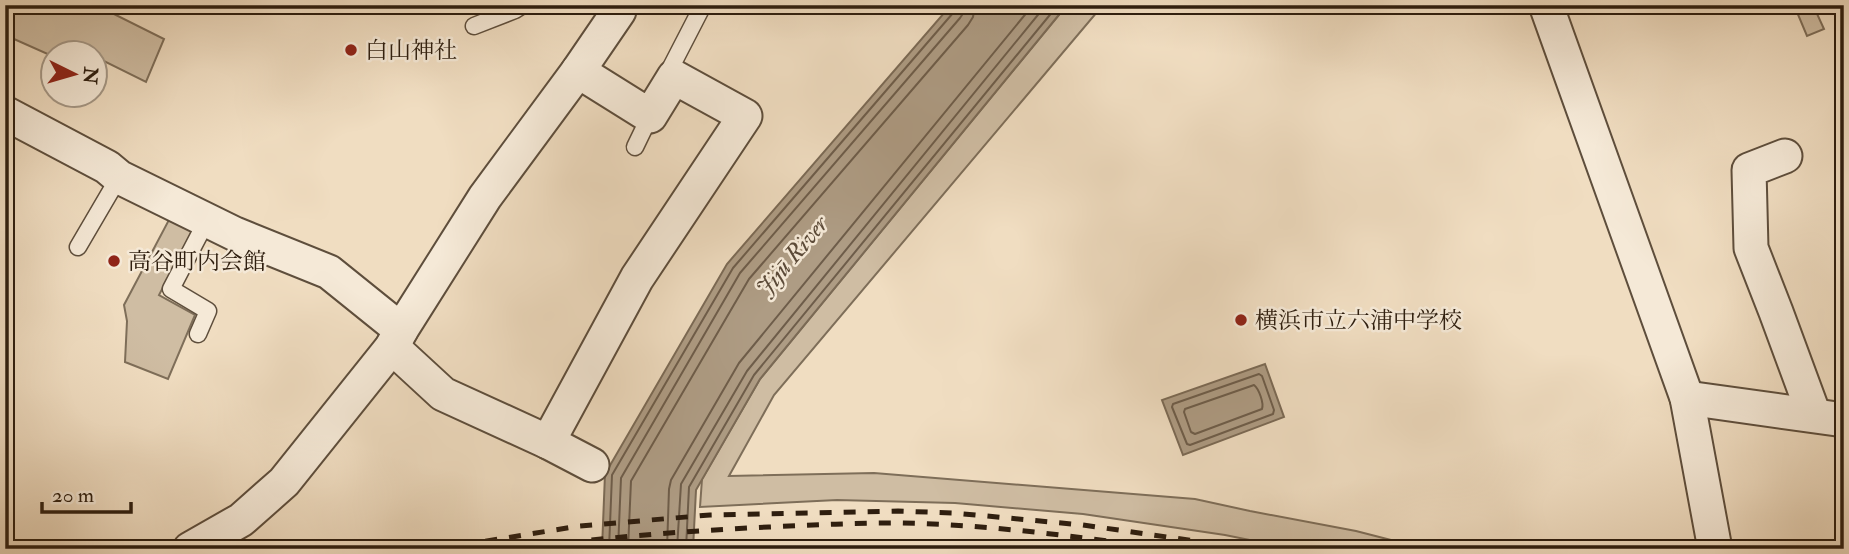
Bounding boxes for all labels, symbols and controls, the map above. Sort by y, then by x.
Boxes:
place label: 白山神社 [365,36,457,65]
north arrow [38,38,108,108]
marker: 白山神社 [343,42,359,58]
text: N [77,65,103,86]
water label: Jijū River [750,209,836,303]
place label: 高谷町内会館 [128,247,266,276]
marker: 高谷町内会館 [106,253,122,269]
place label: 横浜市立六浦中学校 [1255,306,1462,335]
marker: 横浜市立六浦中学校 [1233,312,1249,328]
scale bar [42,470,131,514]
text: 20 m [52,482,94,509]

